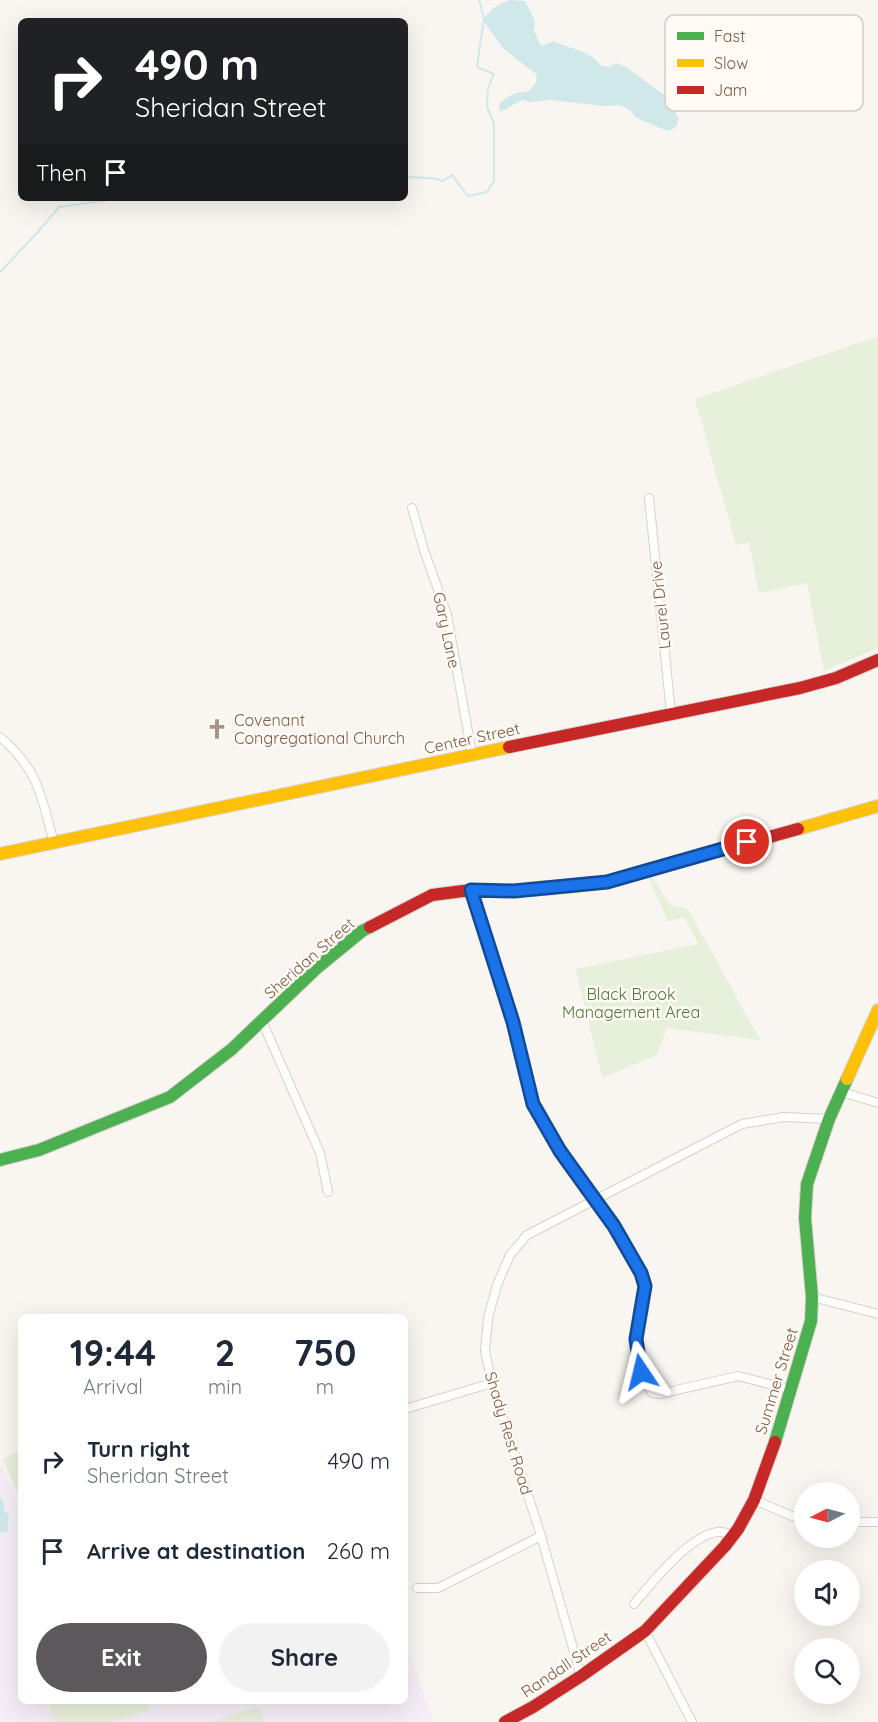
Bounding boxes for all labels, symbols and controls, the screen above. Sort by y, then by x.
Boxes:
legend [665,15,863,111]
text: Fast [714,26,745,46]
text: 490 m [135,38,259,91]
icon: right [36,42,114,120]
text: Slow [714,53,748,73]
text: Jam [714,80,747,100]
text: Sheridan Street [135,90,326,124]
icon: arrive [99,156,132,189]
text: Then [36,159,87,187]
street label: Laurel Drive [645,560,675,650]
street label: Gary Lane [429,590,465,670]
place label: Covenant Congregational Church [234,710,405,748]
church icon: Covenant Congregational Church [205,717,229,741]
street label: Center Street [422,718,522,758]
pin [721,816,772,867]
icon: arrive [730,825,763,858]
street label: Sheridan Street [260,913,358,1003]
park label: Black Brook Management Area [562,984,700,1022]
street label: Summer Street [750,1325,802,1437]
text: 19:44 [70,1330,156,1375]
text: 2 [215,1330,235,1375]
text: 750 [294,1330,356,1375]
position arrow [609,1340,673,1404]
street label: Shady Rest Road [481,1369,537,1497]
text: Arrival [83,1374,143,1399]
text: min [208,1374,242,1399]
text: m [316,1374,334,1399]
text: Turn right [87,1435,191,1463]
icon: right [36,1445,69,1478]
text: 490 m [327,1447,390,1475]
text: Sheridan Street [87,1463,229,1488]
north arrow [794,1482,860,1548]
map controls [794,1482,860,1704]
icon: arrive [36,1535,69,1568]
text: Arrive at destination [87,1537,305,1565]
text: 260 m [327,1537,390,1565]
button: sound [794,1560,860,1626]
button: Exit [36,1623,207,1692]
button: Share [219,1623,390,1692]
street label: Randall Street [517,1626,615,1702]
button: search [794,1638,860,1704]

